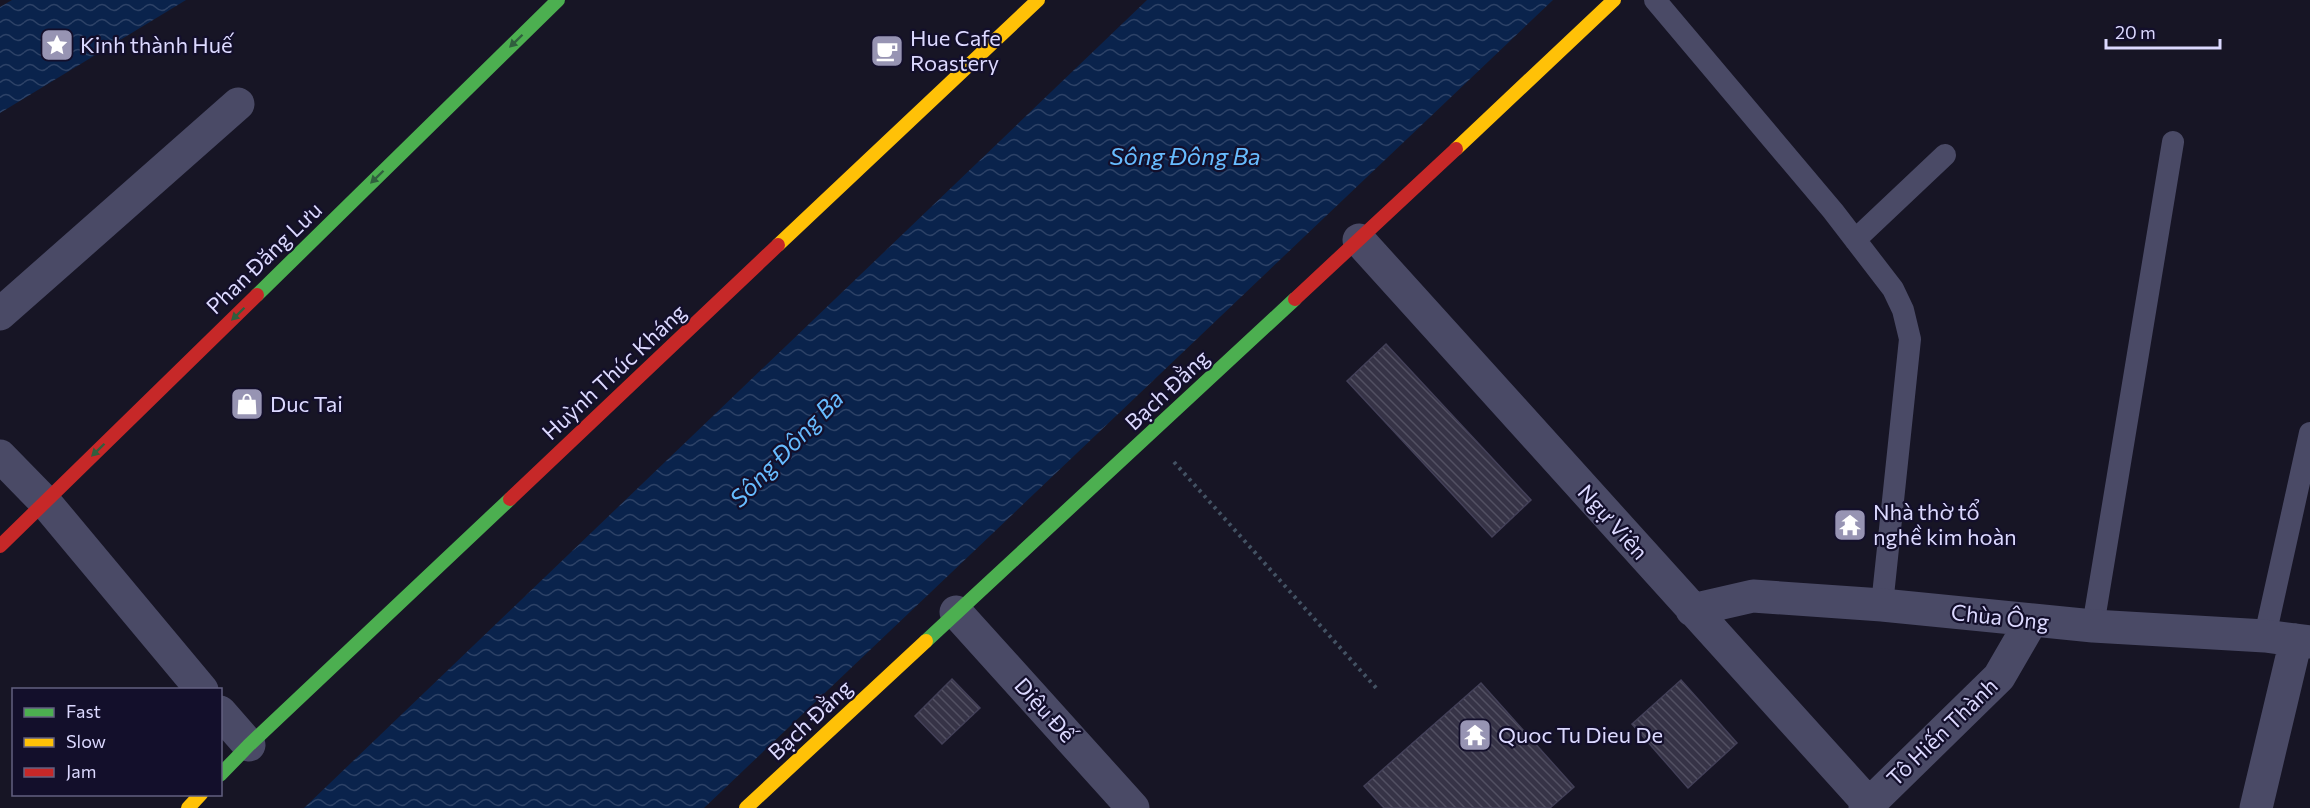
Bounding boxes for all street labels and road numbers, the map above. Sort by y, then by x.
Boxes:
street label: Phan Đăng Lưu [200,196,327,319]
street label: Huỳnh Thúc Kháng [536,298,691,445]
street label: Bạch Đằng [1119,344,1214,435]
street label: Ngự Viên [1573,479,1654,565]
street label: Chùa Ông [1950,598,2050,635]
street label: Diệu Đế [1009,672,1083,749]
street label: Tô Hiến Thành [1881,672,2003,791]
street label: Bạch Đằng [762,674,857,765]

